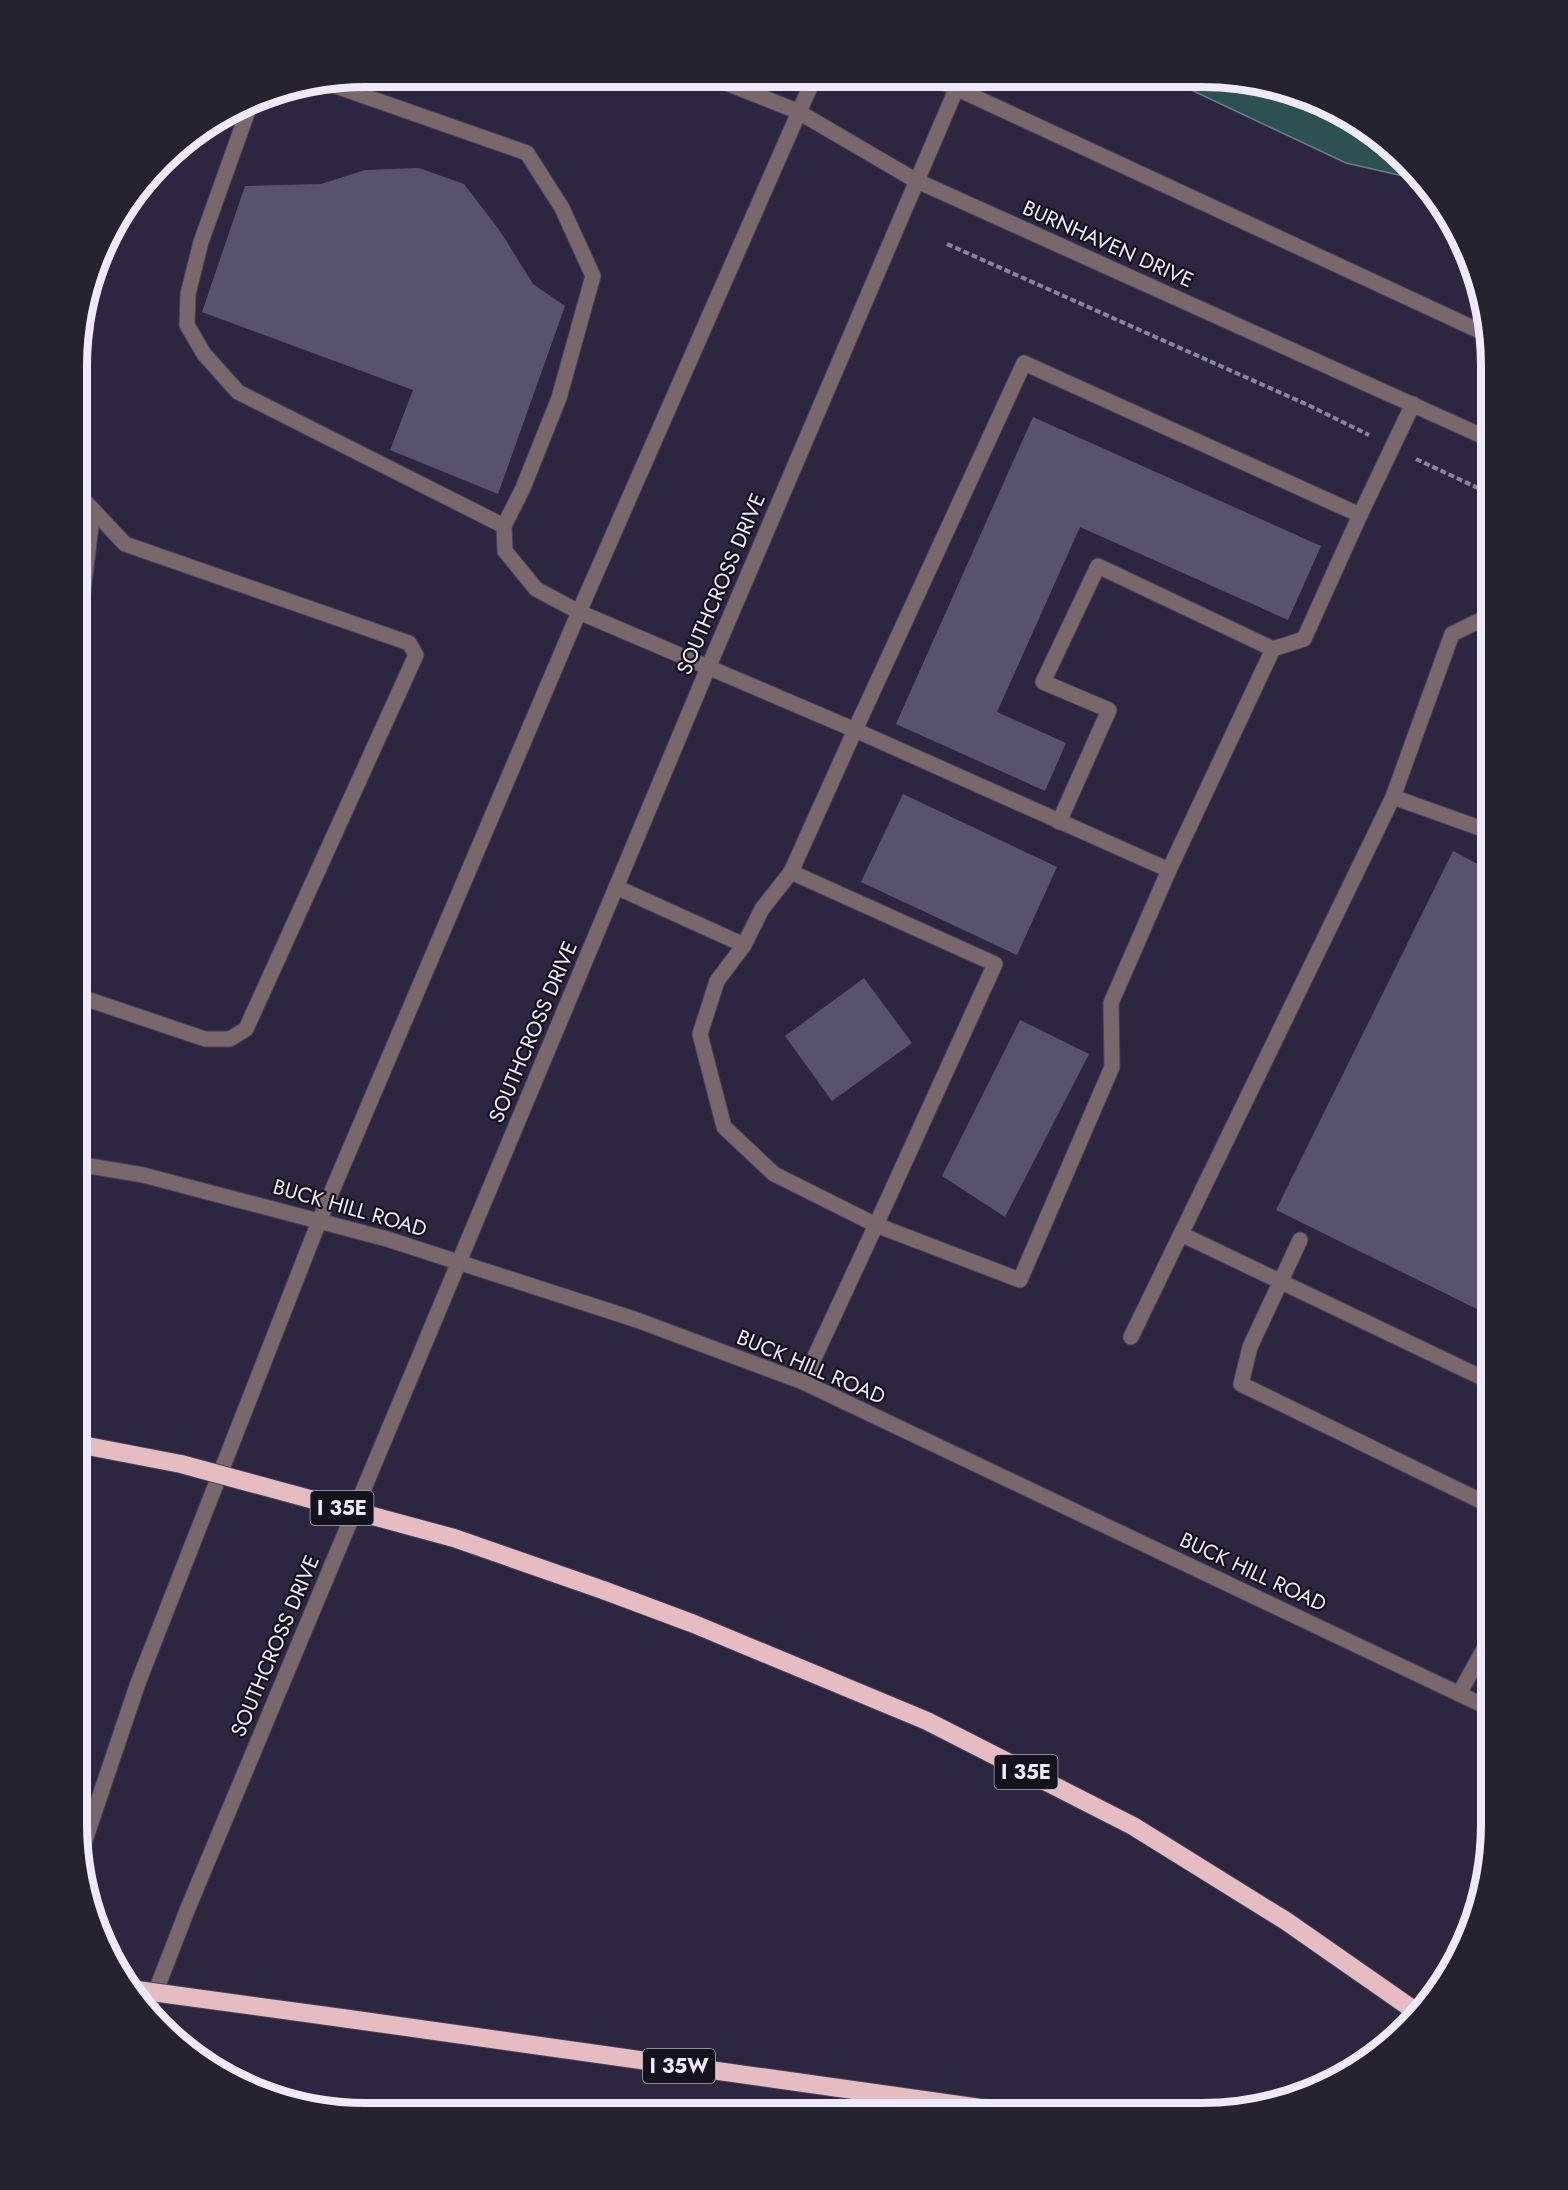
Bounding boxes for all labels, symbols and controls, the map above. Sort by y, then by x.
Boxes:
street label: BURNHAVEN DRIVE [1018,193,1198,295]
street label: SOUTHCROSS DRIVE [669,489,773,679]
street label: SOUTHCROSS DRIVE [481,937,585,1127]
street label: BUCK HILL ROAD [270,1172,430,1244]
street label: BUCK HILL ROAD [732,1322,890,1412]
road number: I 35E [310,1491,374,1525]
street label: BUCK HILL ROAD [1175,1525,1331,1619]
street label: SOUTHCROSS DRIVE [223,1551,327,1741]
road number: I 35E [994,1755,1058,1789]
road number: I 35W [643,2049,715,2083]

